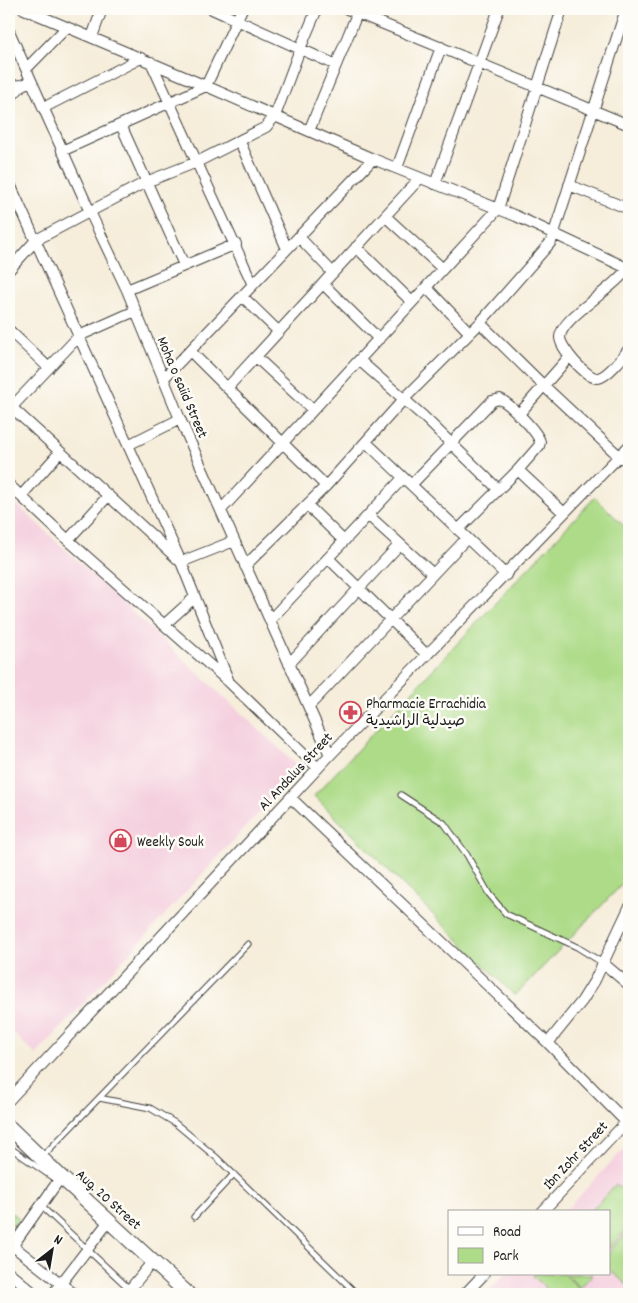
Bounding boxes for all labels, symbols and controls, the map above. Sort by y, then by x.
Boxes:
street label: Moha o saiid Street [150,333,213,443]
place label: Pharmacie Errachidia صيدلية الراشيدية [366,694,487,733]
pharmacy icon: Pharmacie Errachidia صيدلية الراشيدية [338,700,362,724]
street label: Al Andalus Street [254,728,339,817]
shop icon: Weekly Souk [109,829,133,853]
place label: Weekly Souk [137,832,204,854]
street label: Ibn Zohr Street [539,1117,615,1196]
street label: Aug. 20 Street [70,1165,146,1236]
legend [448,1210,610,1276]
text: Road [493,1222,521,1244]
north arrow [28,1226,78,1276]
text: N [50,1230,66,1251]
text: Park [493,1246,519,1268]

